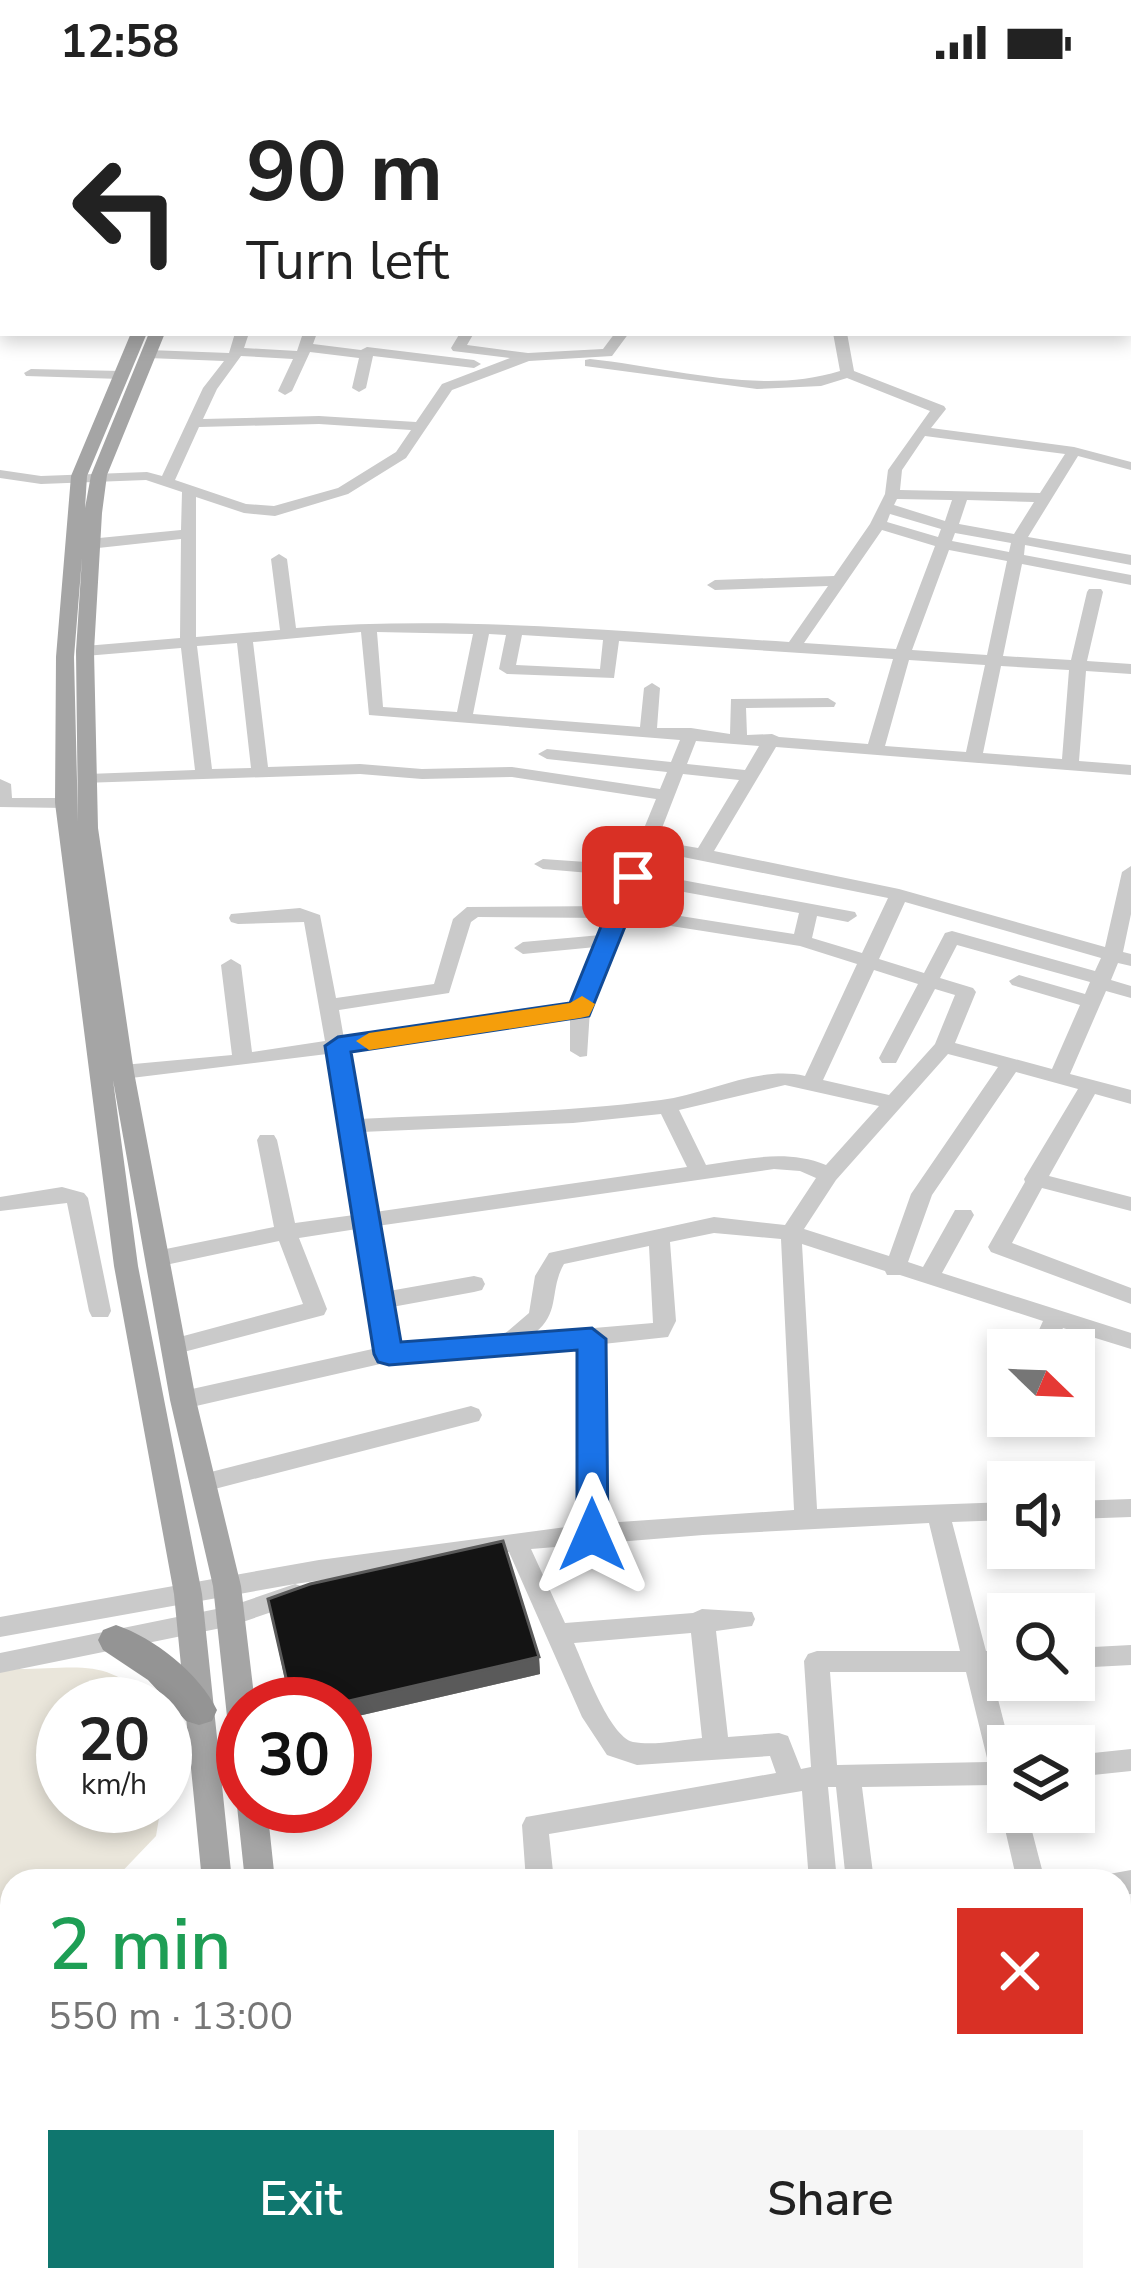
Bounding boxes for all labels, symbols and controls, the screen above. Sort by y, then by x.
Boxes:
text: 12:58 [60,12,179,73]
text: 90 m [246,115,443,230]
icon: left [48,132,204,288]
text: Turn left [246,224,449,298]
pin [582,826,684,928]
icon: arrive [600,844,666,910]
north arrow [987,1329,1095,1437]
map controls [987,1329,1095,1833]
button: sound [987,1461,1095,1569]
position arrow [529,1472,655,1598]
button: search [987,1593,1095,1701]
speed limit sign: 30 [216,1677,372,1833]
text: 20 [78,1699,150,1781]
button: layers [987,1725,1095,1833]
text: km/h [81,1764,147,1805]
text: 2 min [48,1896,231,1994]
button: close [957,1908,1083,2034]
text: 550 m · 13:00 [48,1990,293,2043]
button: Exit [48,2130,554,2268]
button: Share [578,2130,1083,2268]

